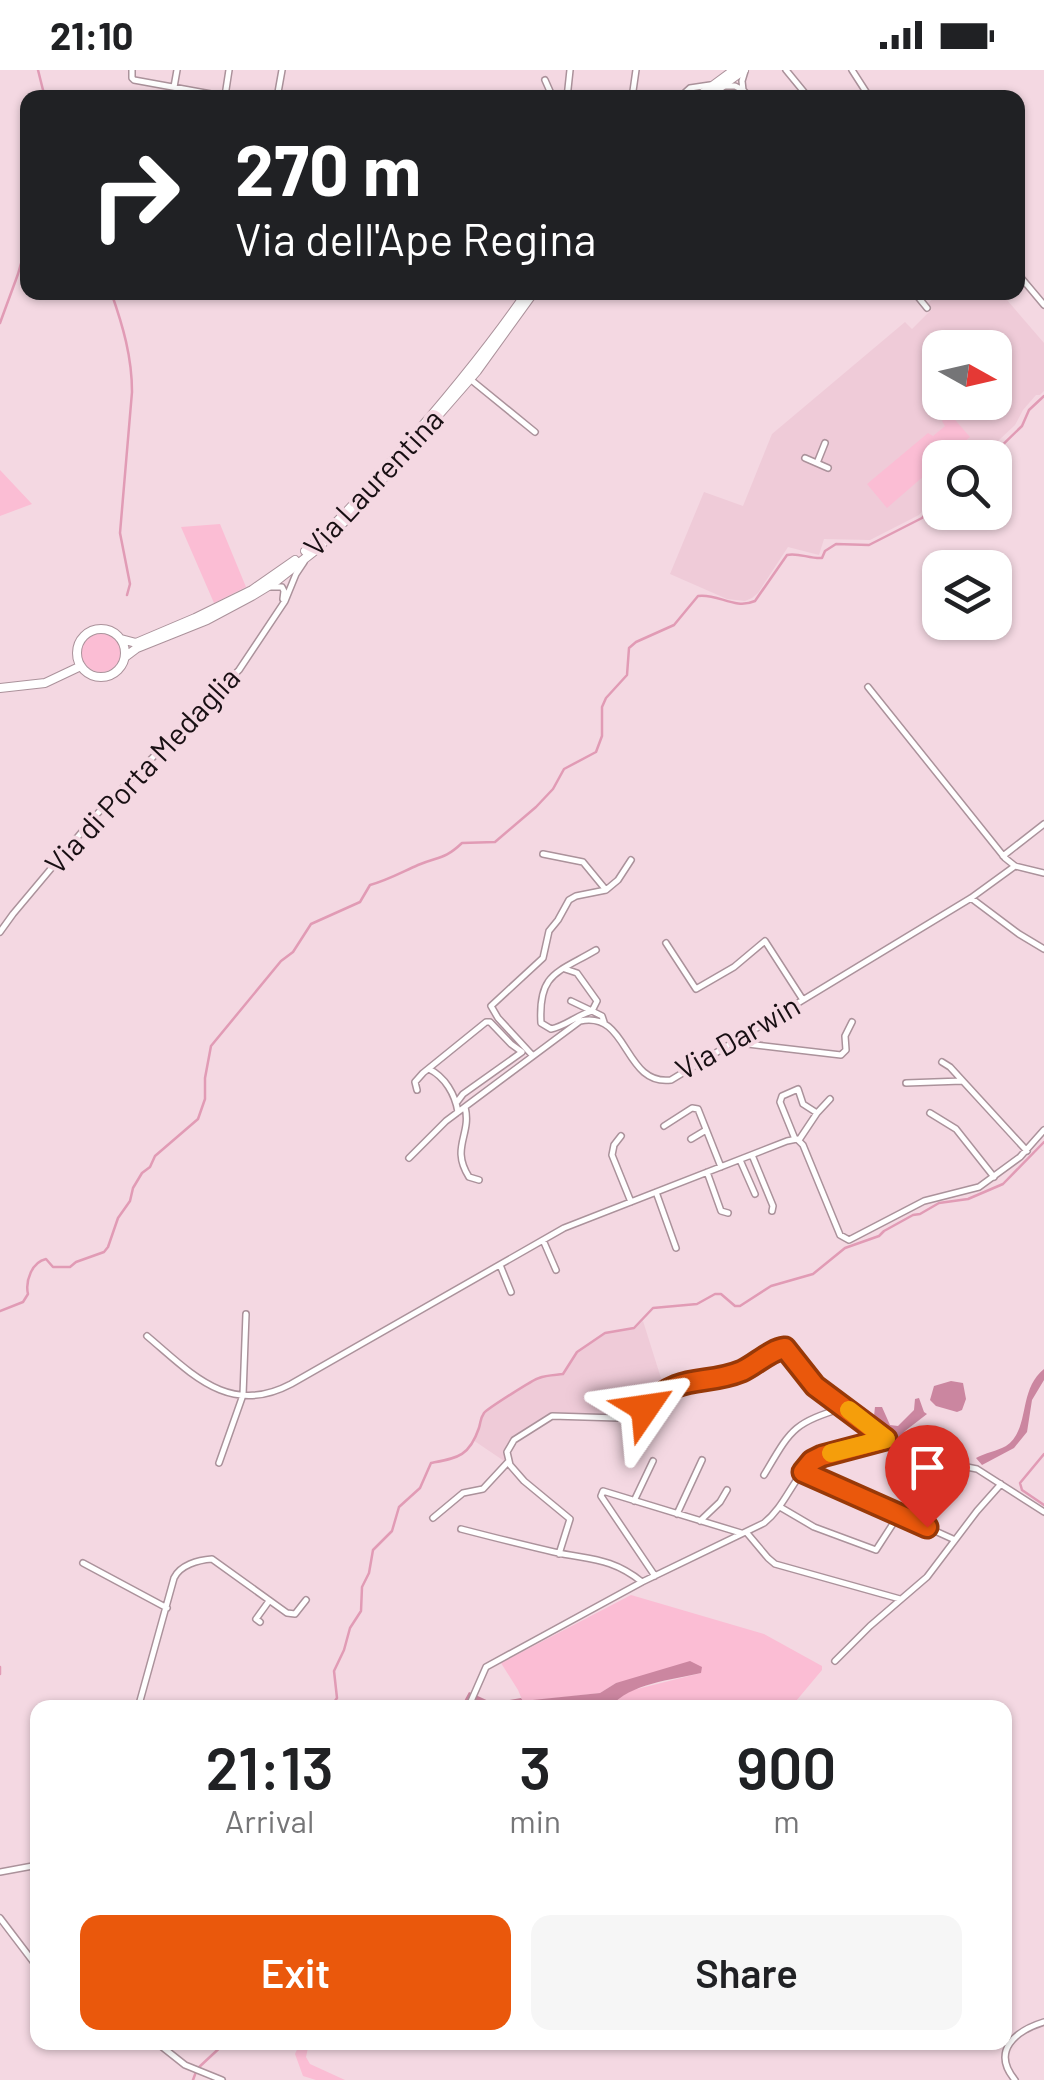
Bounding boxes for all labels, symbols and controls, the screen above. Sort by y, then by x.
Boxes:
text: 21:10 [50,12,133,58]
text: 270 m [235,126,421,210]
icon: right [70,130,200,260]
text: Via dell'Ape Regina [235,211,597,265]
north arrow [922,330,1012,420]
map controls [922,330,1012,640]
street label: Via Laurentina [295,401,450,563]
button: search [922,440,1012,530]
button: layers [922,550,1012,640]
street label: Via di Porta Medaglia [37,659,246,880]
street label: Via Darwin [668,986,806,1086]
position arrow [593,1356,697,1460]
pin [885,1425,970,1528]
icon: arrive [900,1440,955,1495]
text: 21:13 [206,1730,334,1802]
text: 3 [519,1730,551,1802]
text: 900 [737,1730,836,1802]
text: Arrival [225,1801,314,1839]
text: min [509,1801,561,1839]
text: m [773,1801,800,1839]
button: Exit [80,1915,511,2030]
button: Share [531,1915,962,2030]

